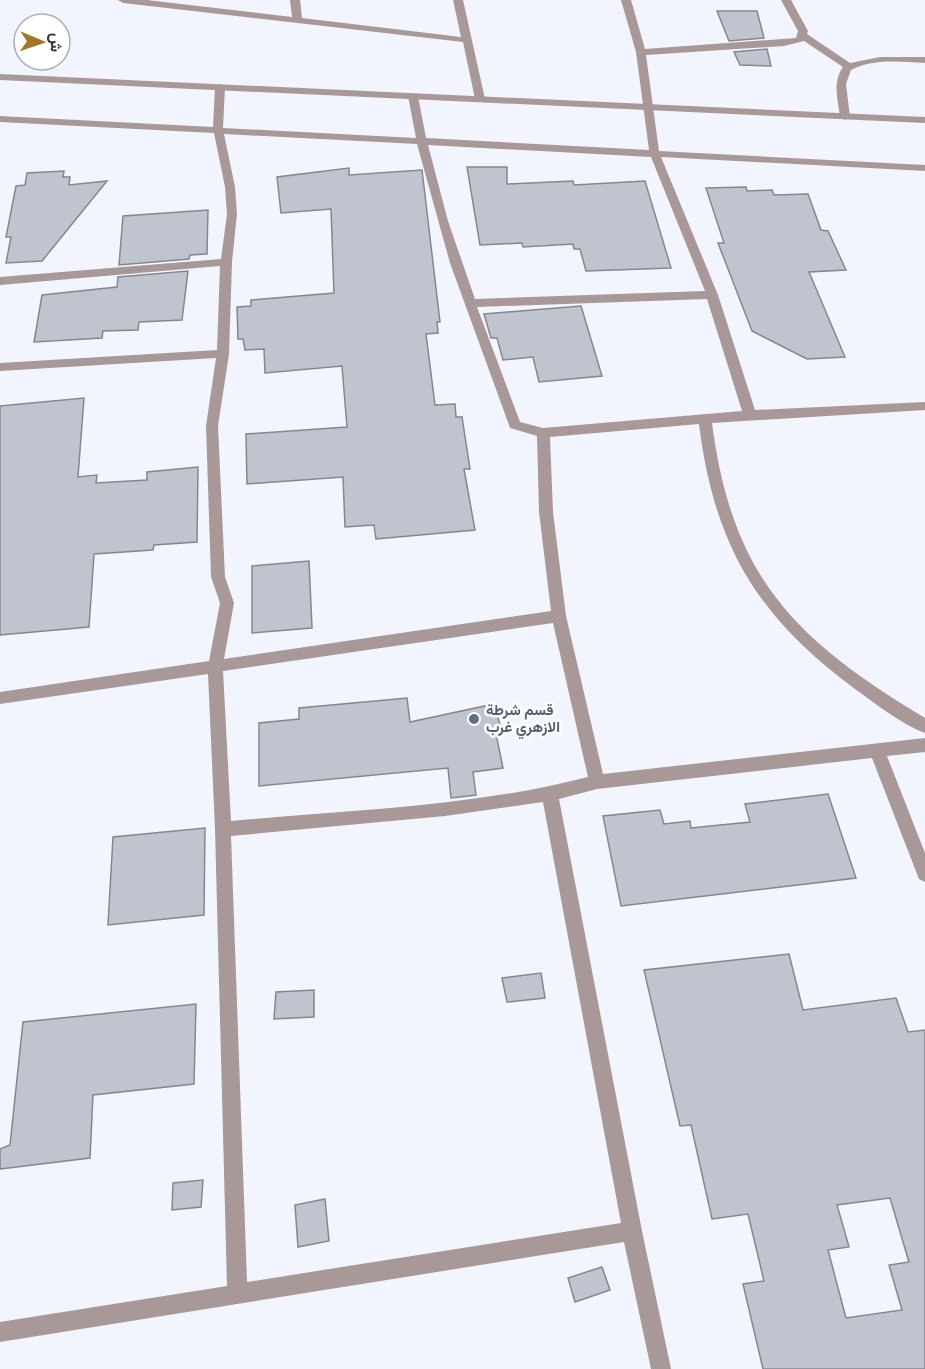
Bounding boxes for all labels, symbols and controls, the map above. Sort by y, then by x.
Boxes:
north arrow [12,12,72,72]
text: ش [47,33,67,52]
place label: قسم شرطة الازهري غرب [486,700,560,740]
marker: قسم شرطة الازهري غرب [467,712,481,726]

